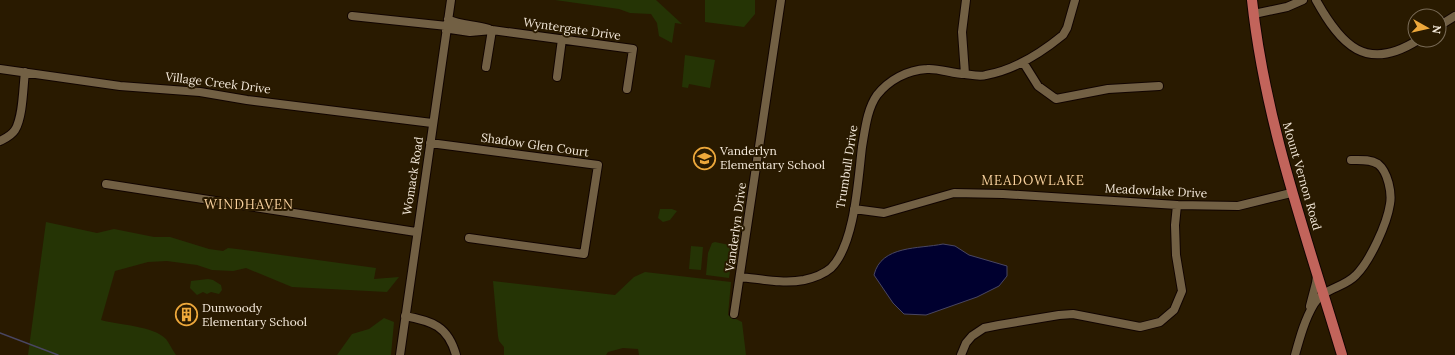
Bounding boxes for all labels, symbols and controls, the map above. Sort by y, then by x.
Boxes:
north arrow [1407,8,1447,48]
street label: Wyntergate Drive [522,14,622,43]
text: N [1429,24,1444,35]
street label: Village Creek Drive [164,68,272,96]
street label: Mount Vernon Road [1280,120,1325,232]
street label: Trumbull Drive [832,124,861,210]
street label: Shadow Glen Court [480,130,590,160]
street label: Womack Road [399,136,426,216]
place label: Vanderlyn Elementary School [719,143,825,172]
school or university icon: Vanderlyn Elementary School [691,145,717,171]
district label: MEADOWLAKE [981,172,1085,189]
street label: Meadowlake Drive [1104,180,1208,201]
street label: Vanderlyn Drive [722,181,749,273]
district label: WINDHAVEN [204,196,294,213]
place label: Dunwoody Elementary School [202,300,307,329]
building icon: Dunwoody Elementary School [173,302,199,328]

